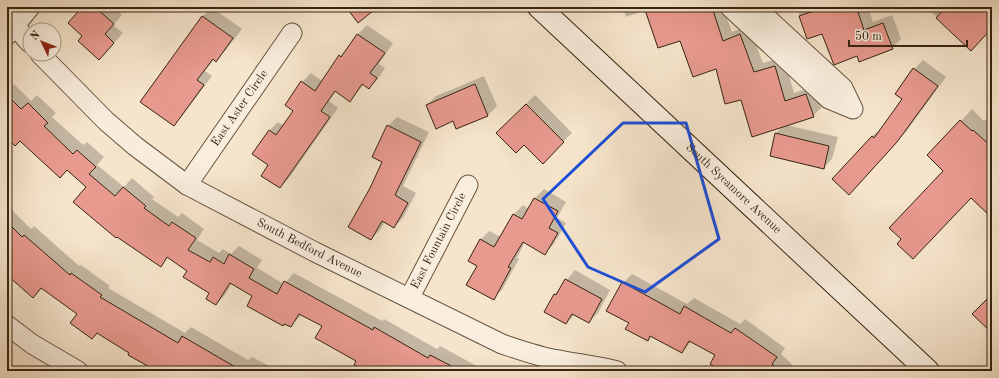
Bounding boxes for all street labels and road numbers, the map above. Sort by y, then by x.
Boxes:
street label: East Aster Circle [209,68,271,149]
street label: South Sycamore Avenue [683,141,784,236]
street label: East Fountain Circle [409,191,469,291]
street label: South Bedford Avenue [254,216,364,280]

